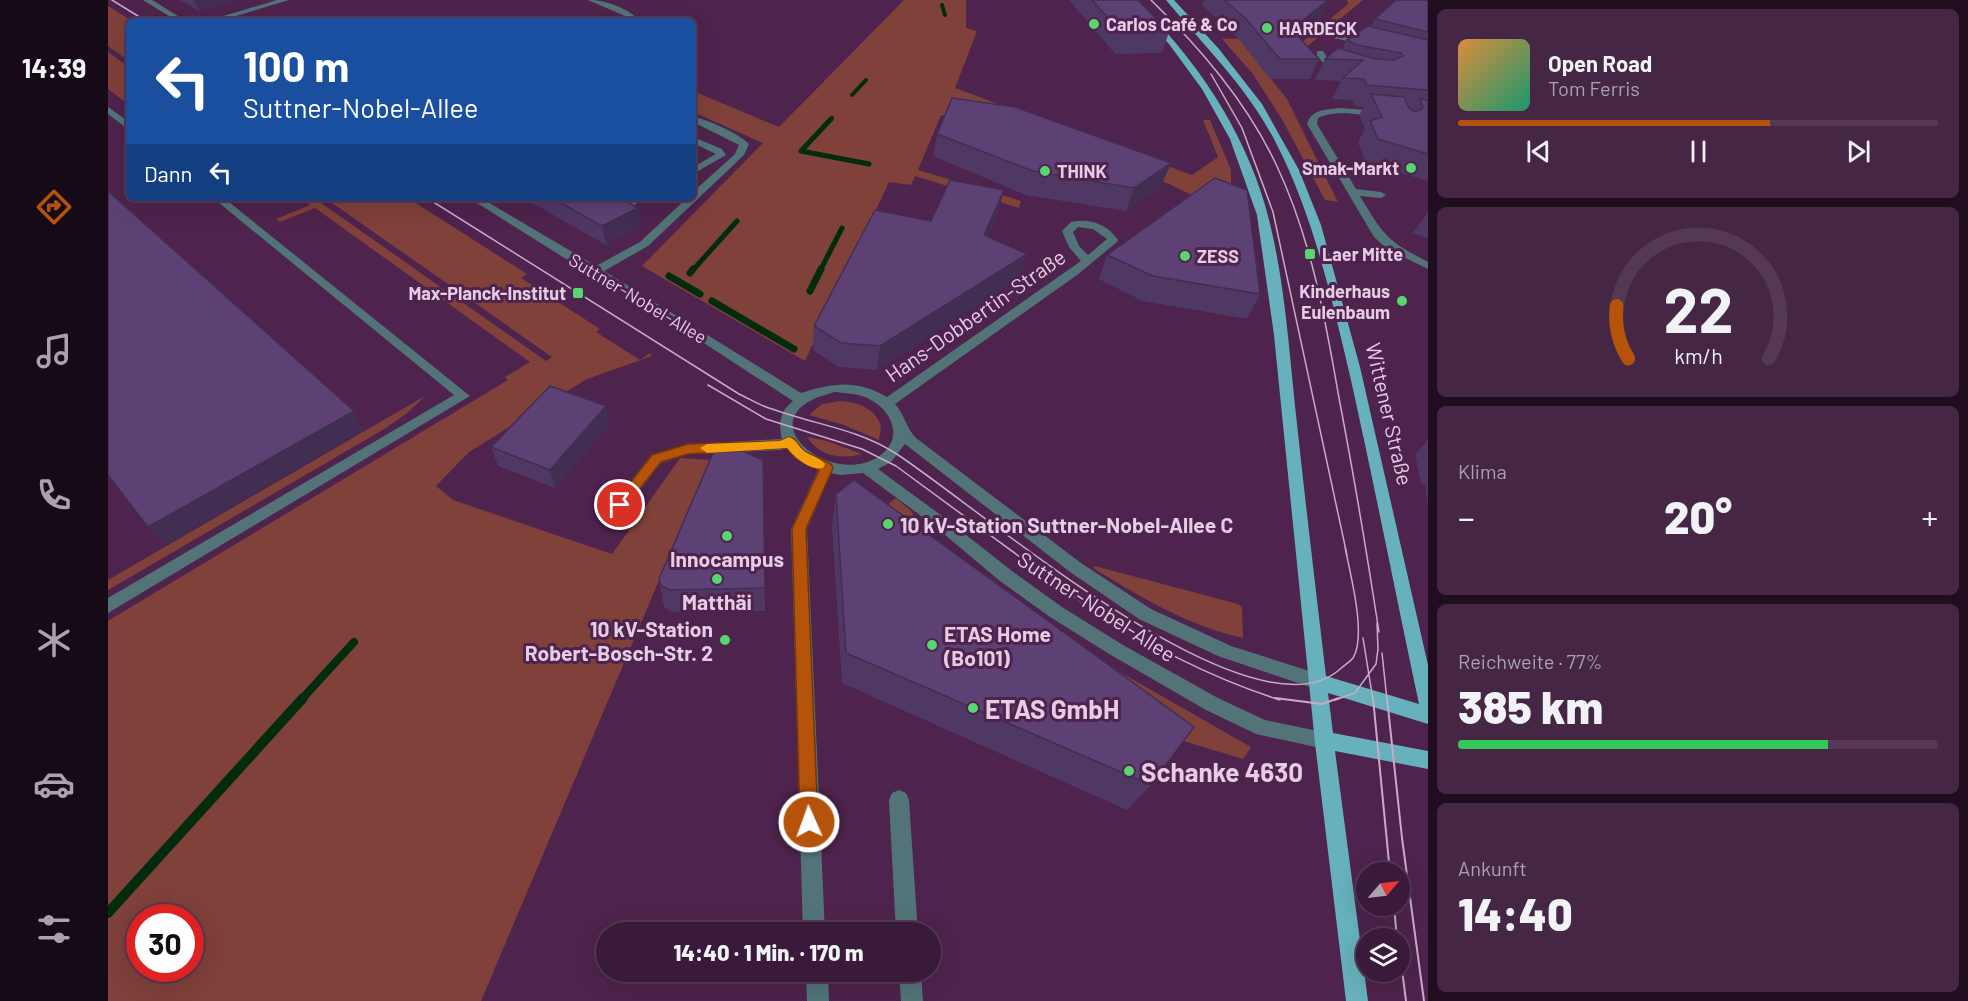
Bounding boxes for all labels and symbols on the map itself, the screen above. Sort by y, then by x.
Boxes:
place label: Carlos Café & Co [1106,13,1238,35]
marker: Carlos Café & Co [1087,17,1101,31]
place label: HARDECK [1279,17,1357,39]
marker: HARDECK [1260,21,1274,35]
place label: Smak-Markt [1302,157,1399,179]
place label: THINK [1057,160,1107,182]
marker: Smak-Markt [1404,161,1418,175]
marker: THINK [1038,164,1052,178]
street label: Hans-Dobbertin-Straße [880,243,1070,387]
place label: Laer Mitte [1322,243,1403,265]
place label: ZESS [1197,245,1239,267]
marker: Laer Mitte [1303,247,1317,261]
street label: Suttner-Nobel-Allee [565,248,711,348]
marker: ZESS [1178,249,1192,263]
place label: Kinderhaus Eulenbaum [1299,280,1390,323]
place label: Max-Planck-Institut [409,282,566,304]
marker: Max-Planck-Institut [571,286,585,300]
marker: Kinderhaus Eulenbaum [1395,294,1409,308]
street label: Wittener Straße [1361,340,1419,488]
pin [594,479,645,530]
place label: 10 kV-Station Suttner-Nobel-Allee C [900,512,1233,537]
marker: 10 kV-Station Suttner-Nobel-Allee C [881,517,895,531]
marker: Innocampus [720,529,734,543]
place label: Innocampus [670,546,784,571]
street label: Suttner-Nobel-Allee [1013,546,1181,666]
marker: Matthäi [710,572,724,586]
place label: Matthäi [682,589,752,614]
place label: 10 kV-Station Robert-Bosch-Str. 2 [525,616,713,665]
place label: ETAS Home (Bo101) [943,621,1051,670]
marker: 10 kV-Station Robert-Bosch-Str. 2 [718,633,732,647]
marker: ETAS Home (Bo101) [925,638,939,652]
place label: ETAS GmbH [985,693,1119,724]
marker: ETAS GmbH [966,701,980,715]
place label: Schanke 4630 [1141,756,1303,787]
marker: Schanke 4630 [1122,764,1136,778]
position arrow [777,790,841,854]
north arrow [1356,862,1410,916]
speed limit sign: 30 [126,904,204,982]

